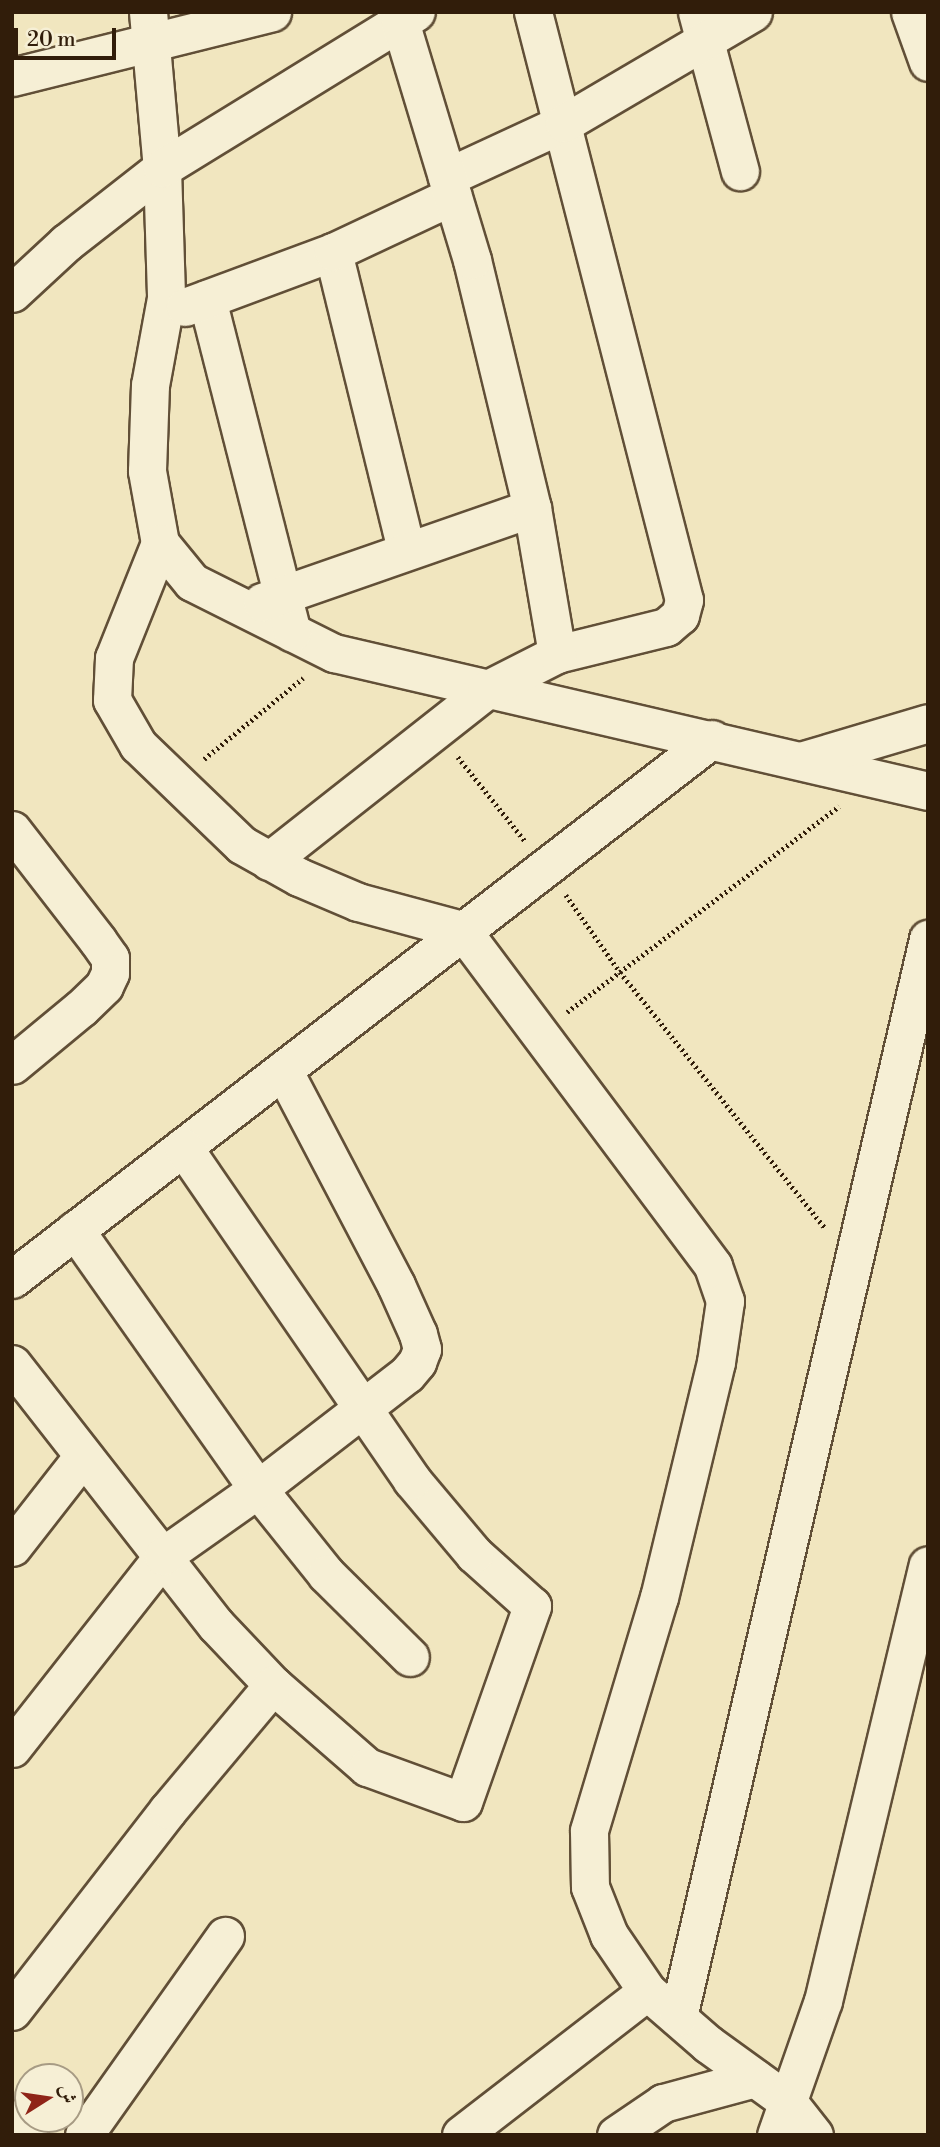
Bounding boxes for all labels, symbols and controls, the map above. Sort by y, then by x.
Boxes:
scale bar [18,14,119,58]
text: 20 m [27,27,76,53]
north arrow [14,2063,84,2133]
text: ش [54,2082,81,2106]

